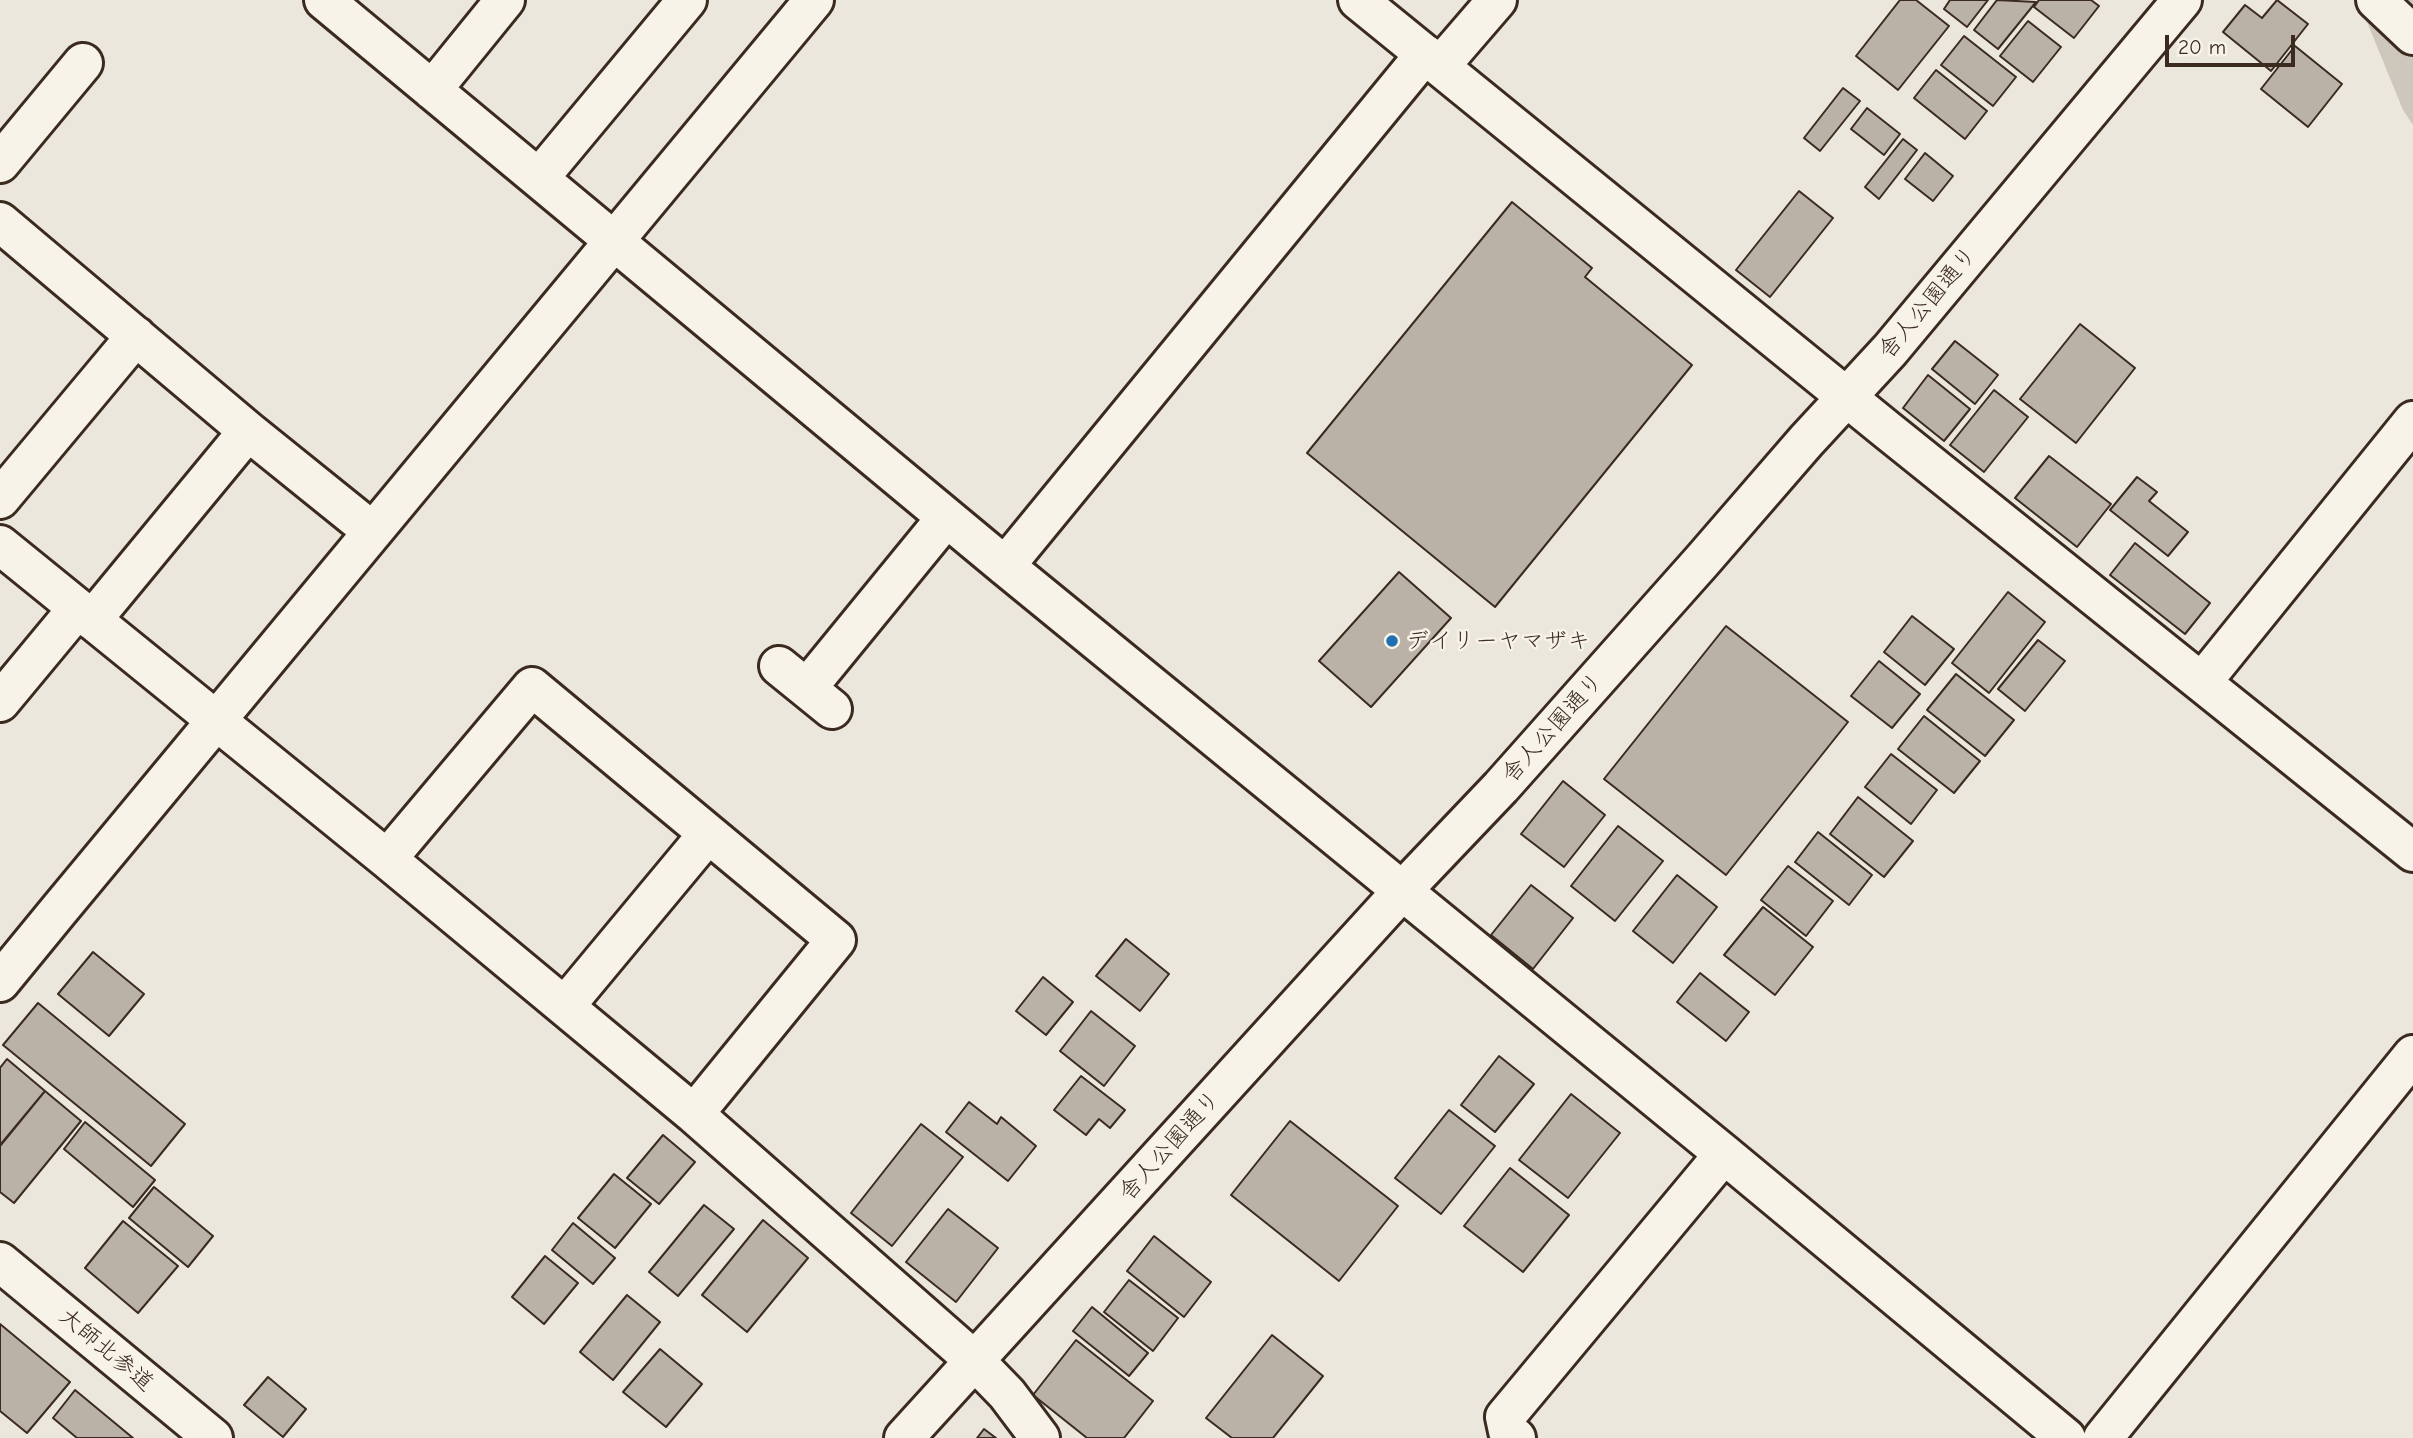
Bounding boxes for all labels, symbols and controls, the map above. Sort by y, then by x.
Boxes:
scale bar [2168,21,2298,65]
text: 20 m [2178,35,2226,59]
street label: 舎人公園通り [1873,241,1983,365]
place label: デイリーヤマザキ [1406,627,1590,655]
marker: デイリーヤマザキ [1384,633,1400,649]
street label: 舎人公園通り [1497,667,1609,789]
street label: 舎人公園通り [1114,1085,1226,1207]
street label: 大師北参道 [53,1302,159,1398]

